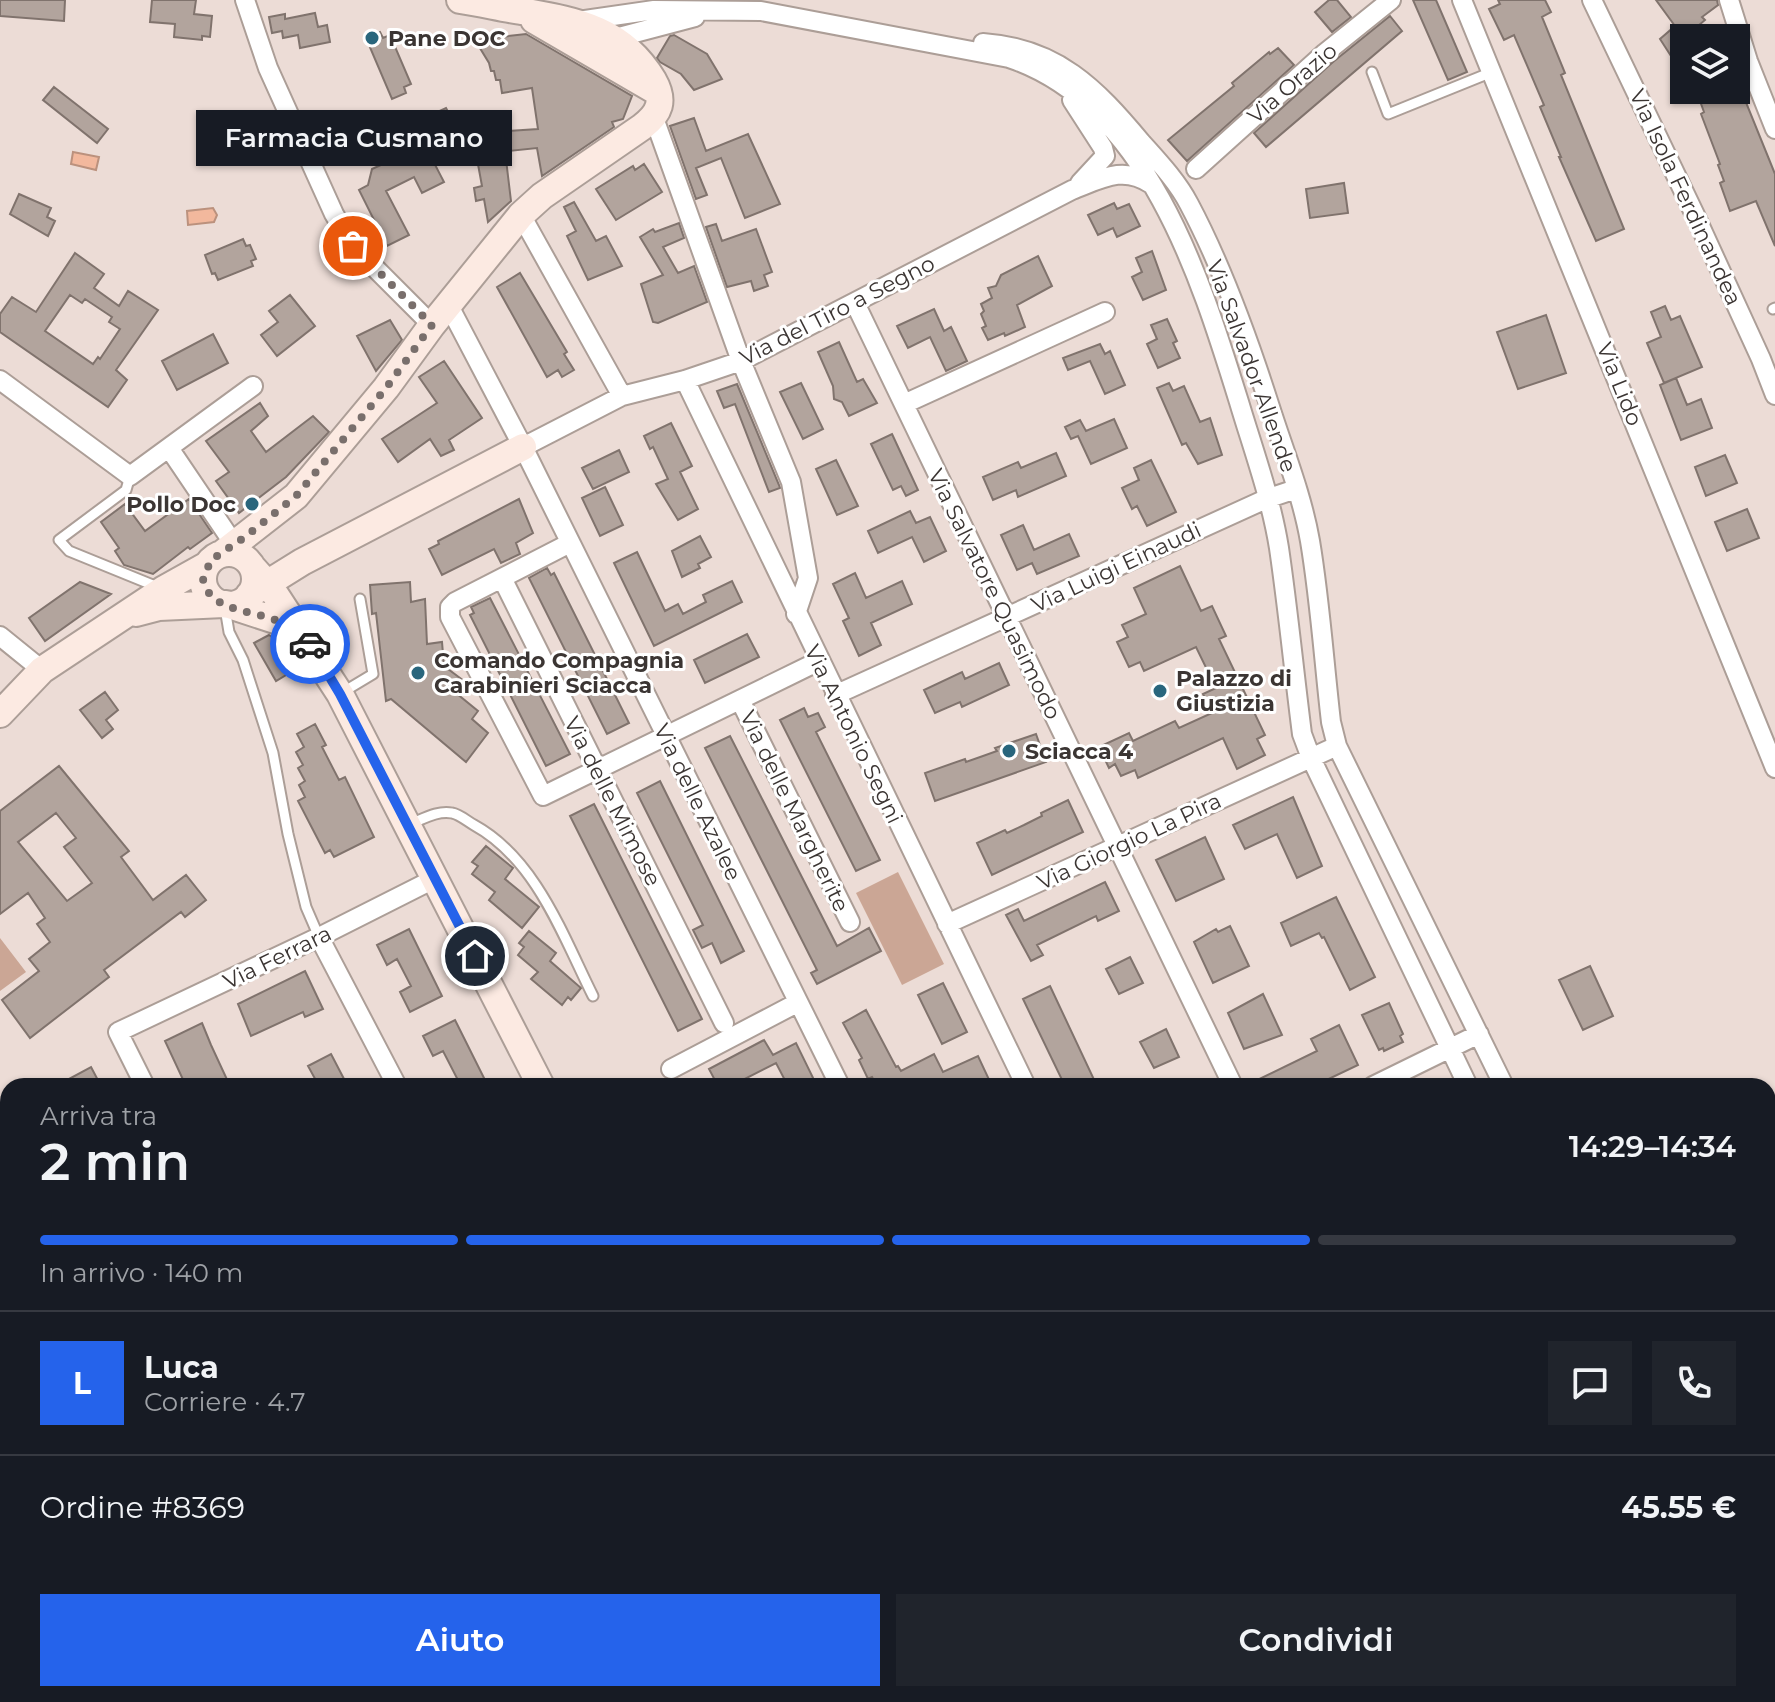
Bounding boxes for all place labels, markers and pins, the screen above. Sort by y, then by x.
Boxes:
place label: Pane DOC [388,25,505,52]
marker: Pane DOC [363,29,381,47]
callout: Farmacia Cusmano [195,110,511,166]
pin [319,212,387,280]
place label: Pollo Doc [126,491,236,518]
marker: Pollo Doc [243,495,261,513]
place label: Comando Compagnia Carabinieri Sciacca [434,647,684,699]
marker: Comando Compagnia Carabinieri Sciacca [409,664,427,682]
place label: Palazzo di Giustizia [1176,665,1292,717]
marker: Palazzo di Giustizia [1151,682,1169,700]
place label: Sciacca 4 [1025,738,1133,765]
marker: Sciacca 4 [1000,742,1018,760]
pin [441,922,509,990]

